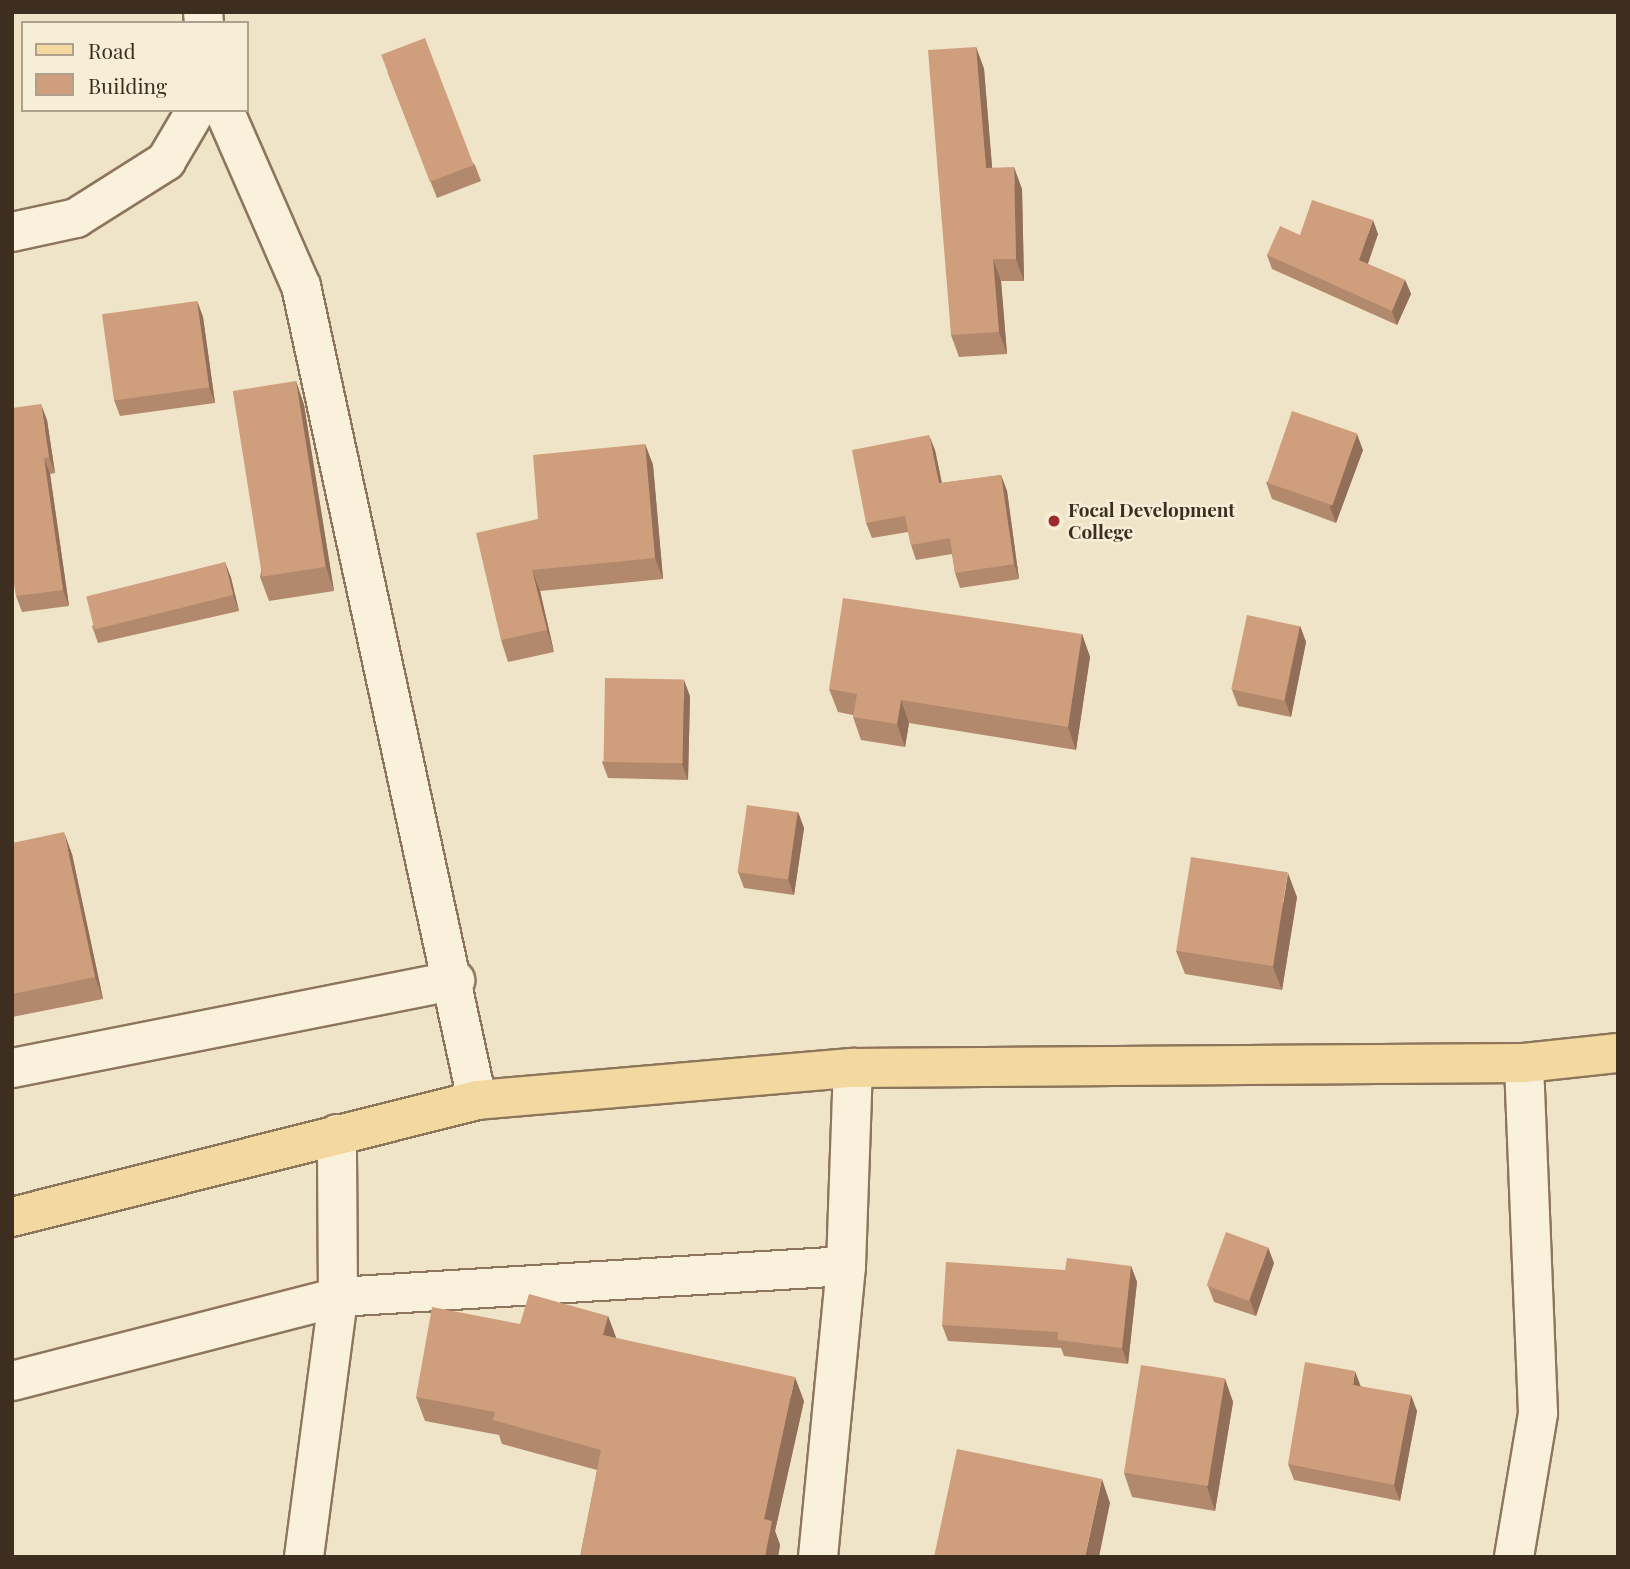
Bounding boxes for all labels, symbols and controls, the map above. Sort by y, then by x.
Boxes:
legend [21,21,248,112]
text: Road [88,36,136,64]
text: Building [88,71,167,99]
place label: Focal Development College [1068,499,1235,543]
marker: Focal Development College [1046,513,1062,529]

